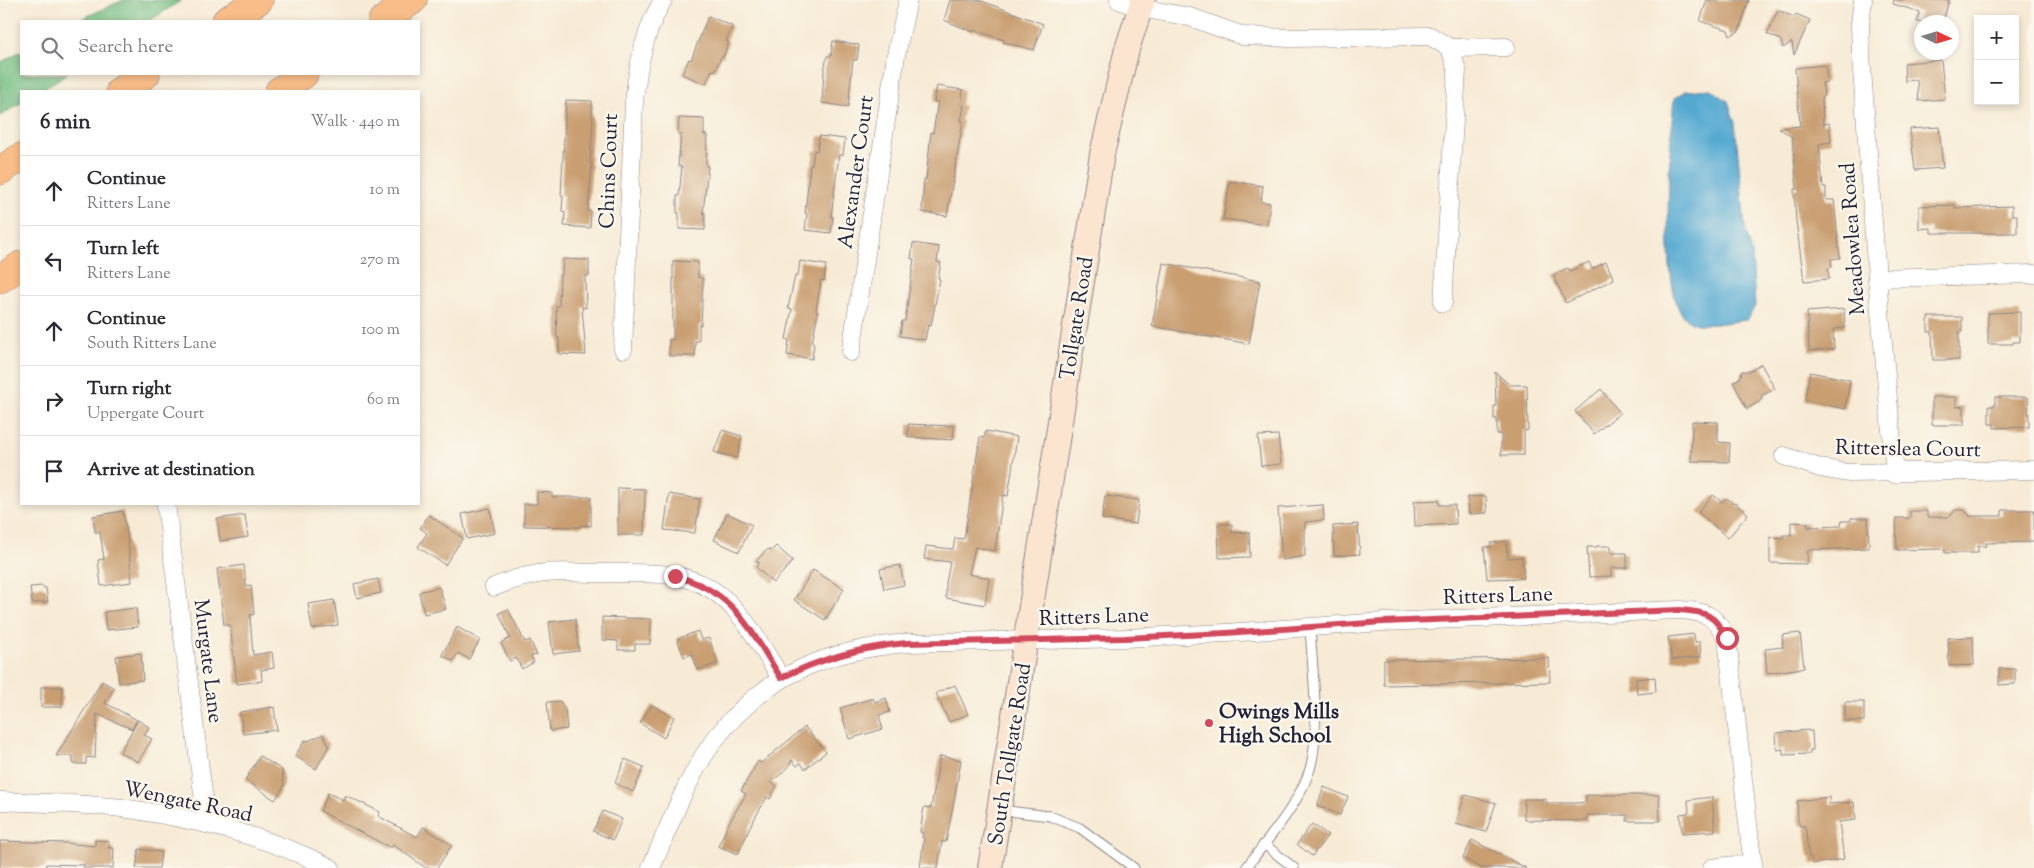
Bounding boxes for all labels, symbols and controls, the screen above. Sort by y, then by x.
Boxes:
north arrow [1914,15,1959,60]
map controls [1974,15,2019,105]
button: + [1974,15,2019,60]
search box [20,20,420,75]
icon: search [38,34,66,62]
text: Search here [78,34,173,61]
button: − [1974,60,2019,105]
street label: Alexander Court [831,94,883,251]
text: 6 min [40,108,91,138]
text: Walk · 440 m [311,111,400,134]
street label: Chins Court [593,113,627,229]
street label: Meadowlea Road [1834,161,1874,316]
text: Continue [87,166,166,193]
icon: ahead [40,177,68,205]
text: 10 m [370,179,400,202]
text: Ritters Lane [87,193,171,216]
text: Turn left [87,236,159,263]
icon: left [40,247,68,275]
text: 270 m [360,249,400,272]
street label: Tollgate Road [1053,255,1103,382]
text: Ritters Lane [87,263,171,286]
text: Continue [87,306,166,333]
icon: ahead [40,317,68,345]
text: 100 m [361,319,400,342]
text: South Ritters Lane [87,333,217,356]
text: Turn right [87,376,171,403]
icon: right [40,387,68,415]
text: 60 m [367,389,400,412]
text: Uppergate Court [87,403,204,426]
street label: Ritterslea Court [1835,434,1981,466]
icon: arrive [40,457,68,485]
text: Arrive at destination [87,457,255,484]
route end [664,565,687,588]
street label: Ritters Lane [1443,580,1554,614]
street label: Murgate Lane [185,598,229,725]
street label: Ritters Lane [1039,601,1150,635]
route start [1716,627,1739,650]
street label: South Tollgate Road [982,661,1040,848]
place label: Owings Mills High School [1219,698,1339,752]
marker: Owings Mills High School [1203,717,1215,729]
street label: Wengate Road [120,775,255,831]

